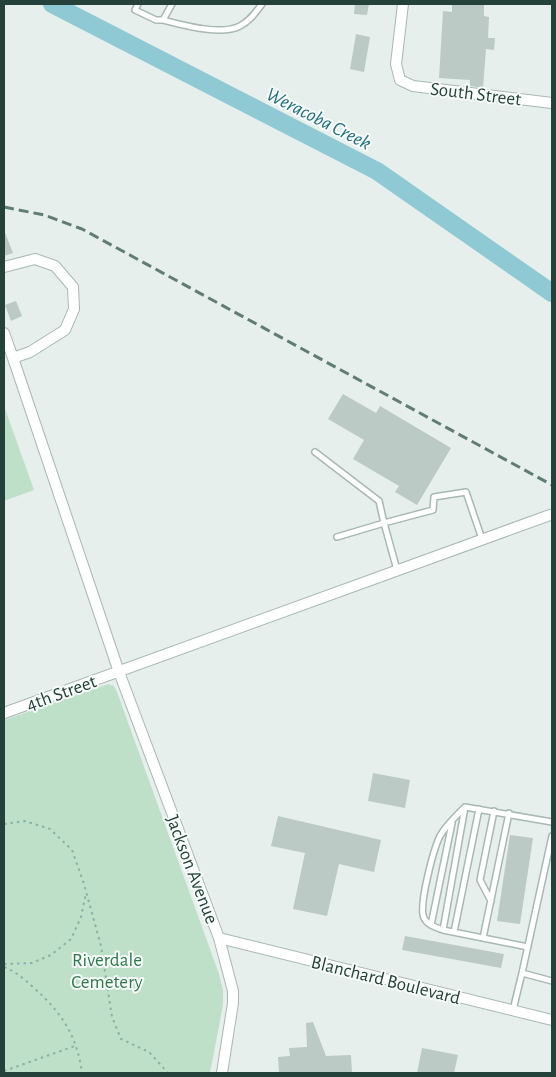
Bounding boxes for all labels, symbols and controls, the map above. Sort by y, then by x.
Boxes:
street label: South Street [429,79,522,109]
water label: Weracoba Creek [263,84,374,154]
street label: 4th Street [24,672,99,715]
street label: Jackson Avenue [162,813,221,927]
park label: Riverdale Cemetery [71,951,143,992]
street label: Blanchard Boulevard [309,953,462,1008]

